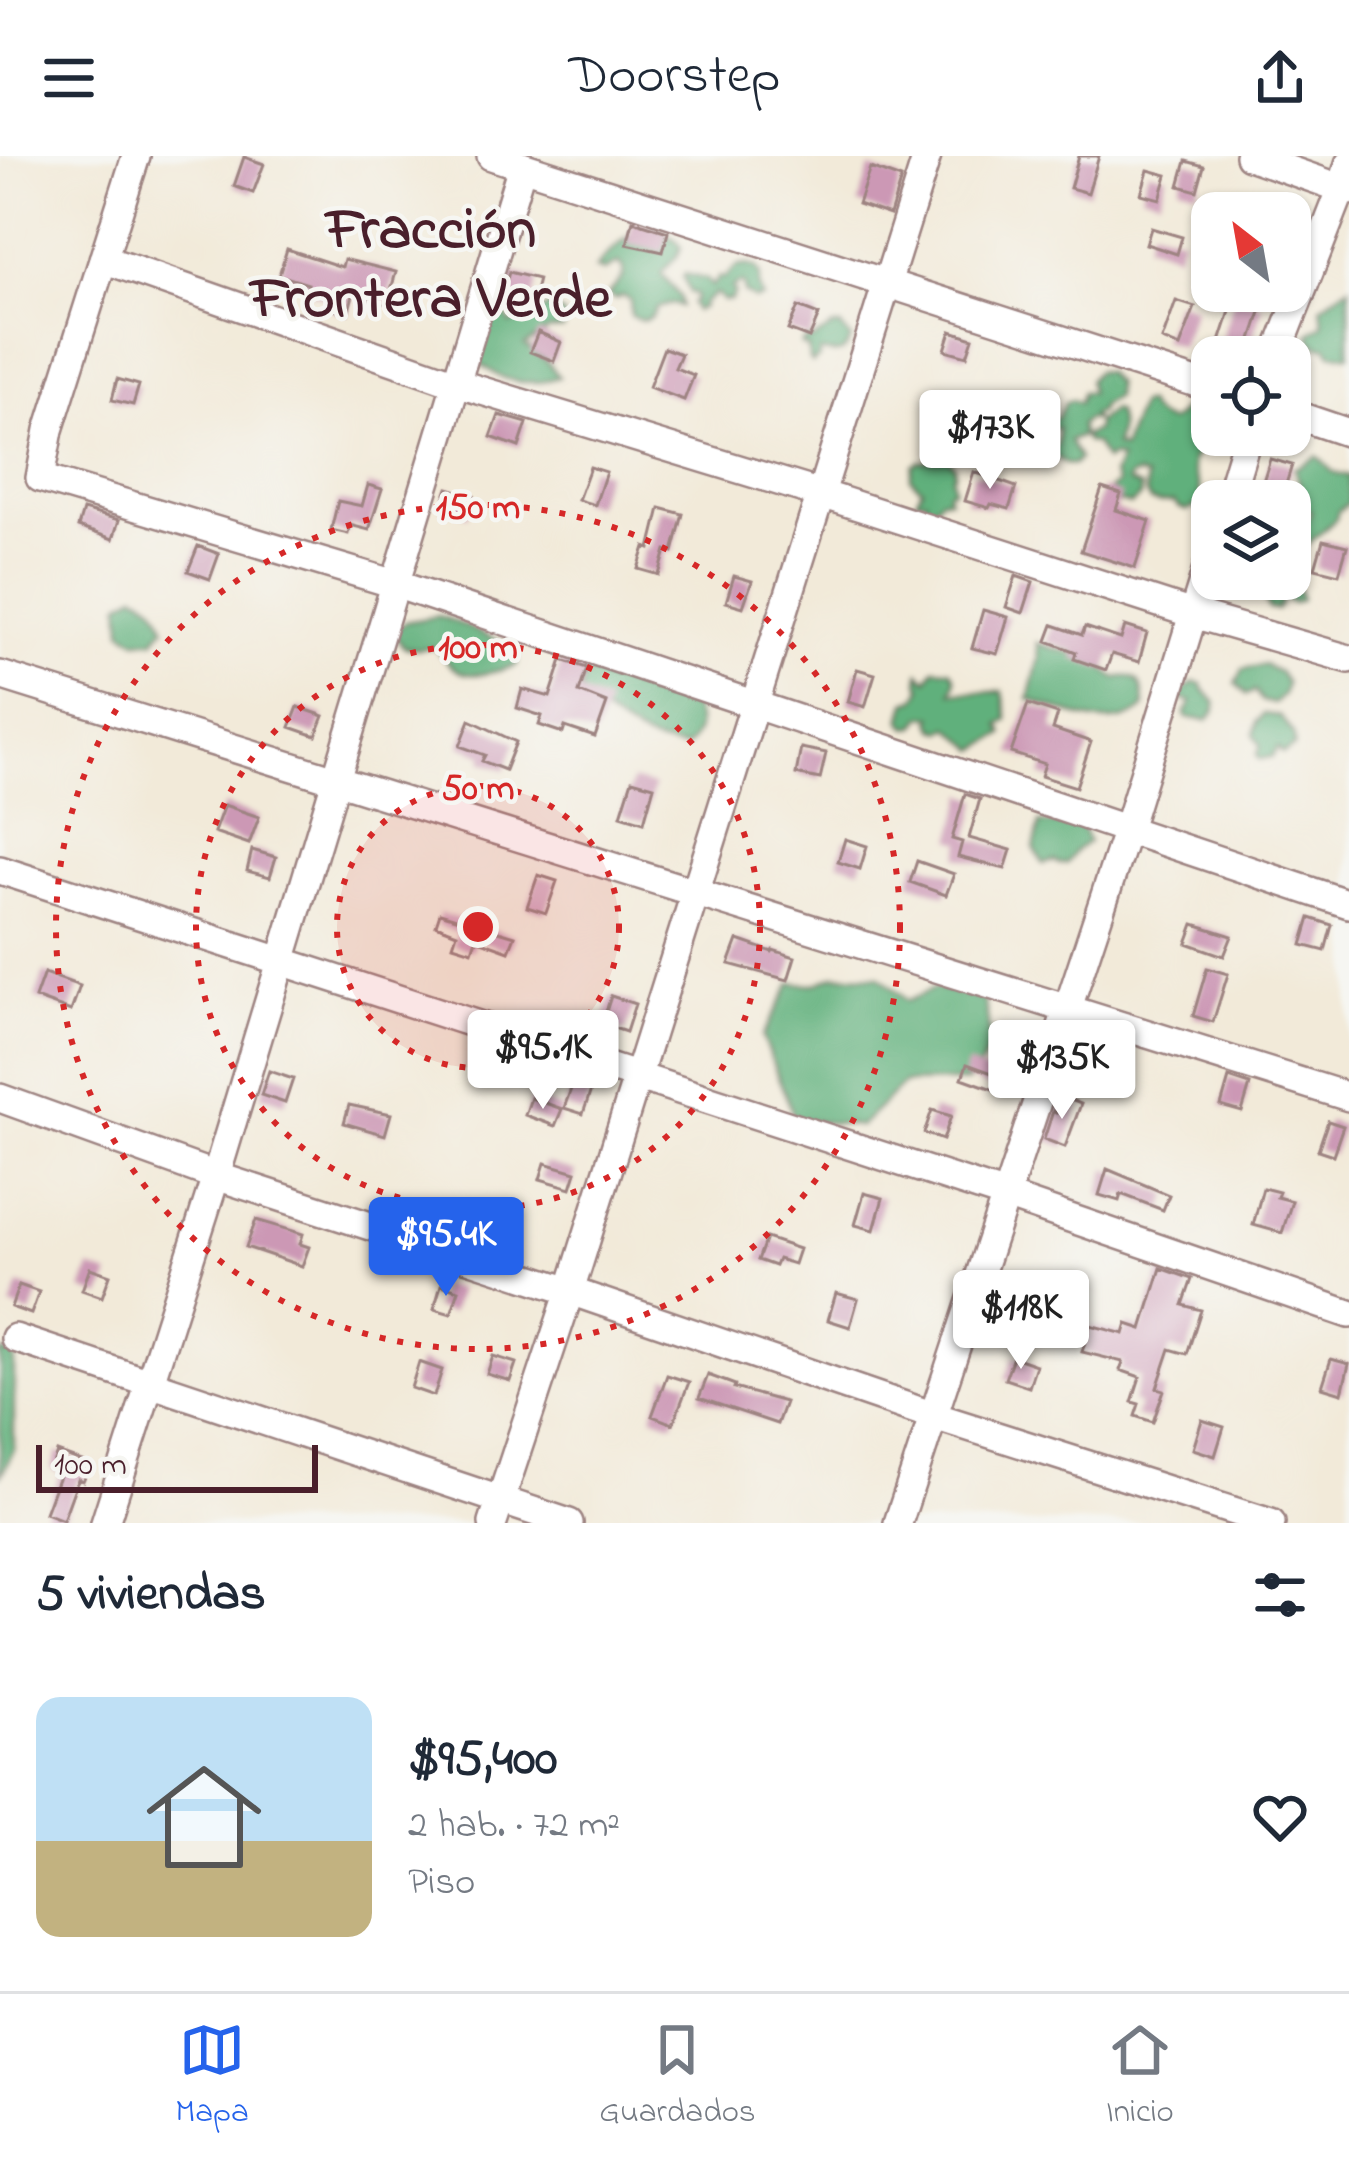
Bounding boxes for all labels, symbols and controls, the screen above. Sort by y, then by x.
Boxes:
text: Doorstep [569,39,780,117]
icon: menu [36,45,102,111]
icon: share [1247,45,1313,111]
district label: Fracción Frontera Verde [248,189,614,345]
north arrow [1191,192,1311,312]
map controls [1191,192,1311,600]
button: locate [1191,336,1311,456]
pin: $173K [906,390,1074,492]
text: $173K [946,400,1034,457]
button: layers [1191,480,1311,600]
text: 150 m [436,483,520,536]
text: 100 m [438,623,518,676]
text: 50 m [441,764,515,817]
centre of rings [457,906,499,948]
pin: $95.1K [445,1010,641,1112]
text: $95.1K [495,1020,591,1077]
pin: $135K [978,1020,1146,1122]
text: $135K [1015,1030,1109,1087]
pin: $95.4K [348,1197,544,1299]
text: $95.4K [396,1207,496,1264]
pin: $118K [937,1270,1105,1372]
text: $118K [980,1280,1062,1337]
scale bar [36,1439,318,1492]
text: 100 m [54,1442,127,1490]
text: 5 viviendas [36,1558,266,1633]
icon: filters [1247,1562,1313,1628]
text: $95,400 [408,1723,557,1798]
icon: home [132,1745,276,1889]
icon: heart [1247,1784,1313,1850]
text: 2 hab. · 72 m² [408,1798,620,1855]
text: Piso [408,1855,475,1912]
tab: Mapa [175,2017,249,2137]
tab: Guardados [599,2017,756,2137]
tab: Inicio [1106,2017,1174,2137]

